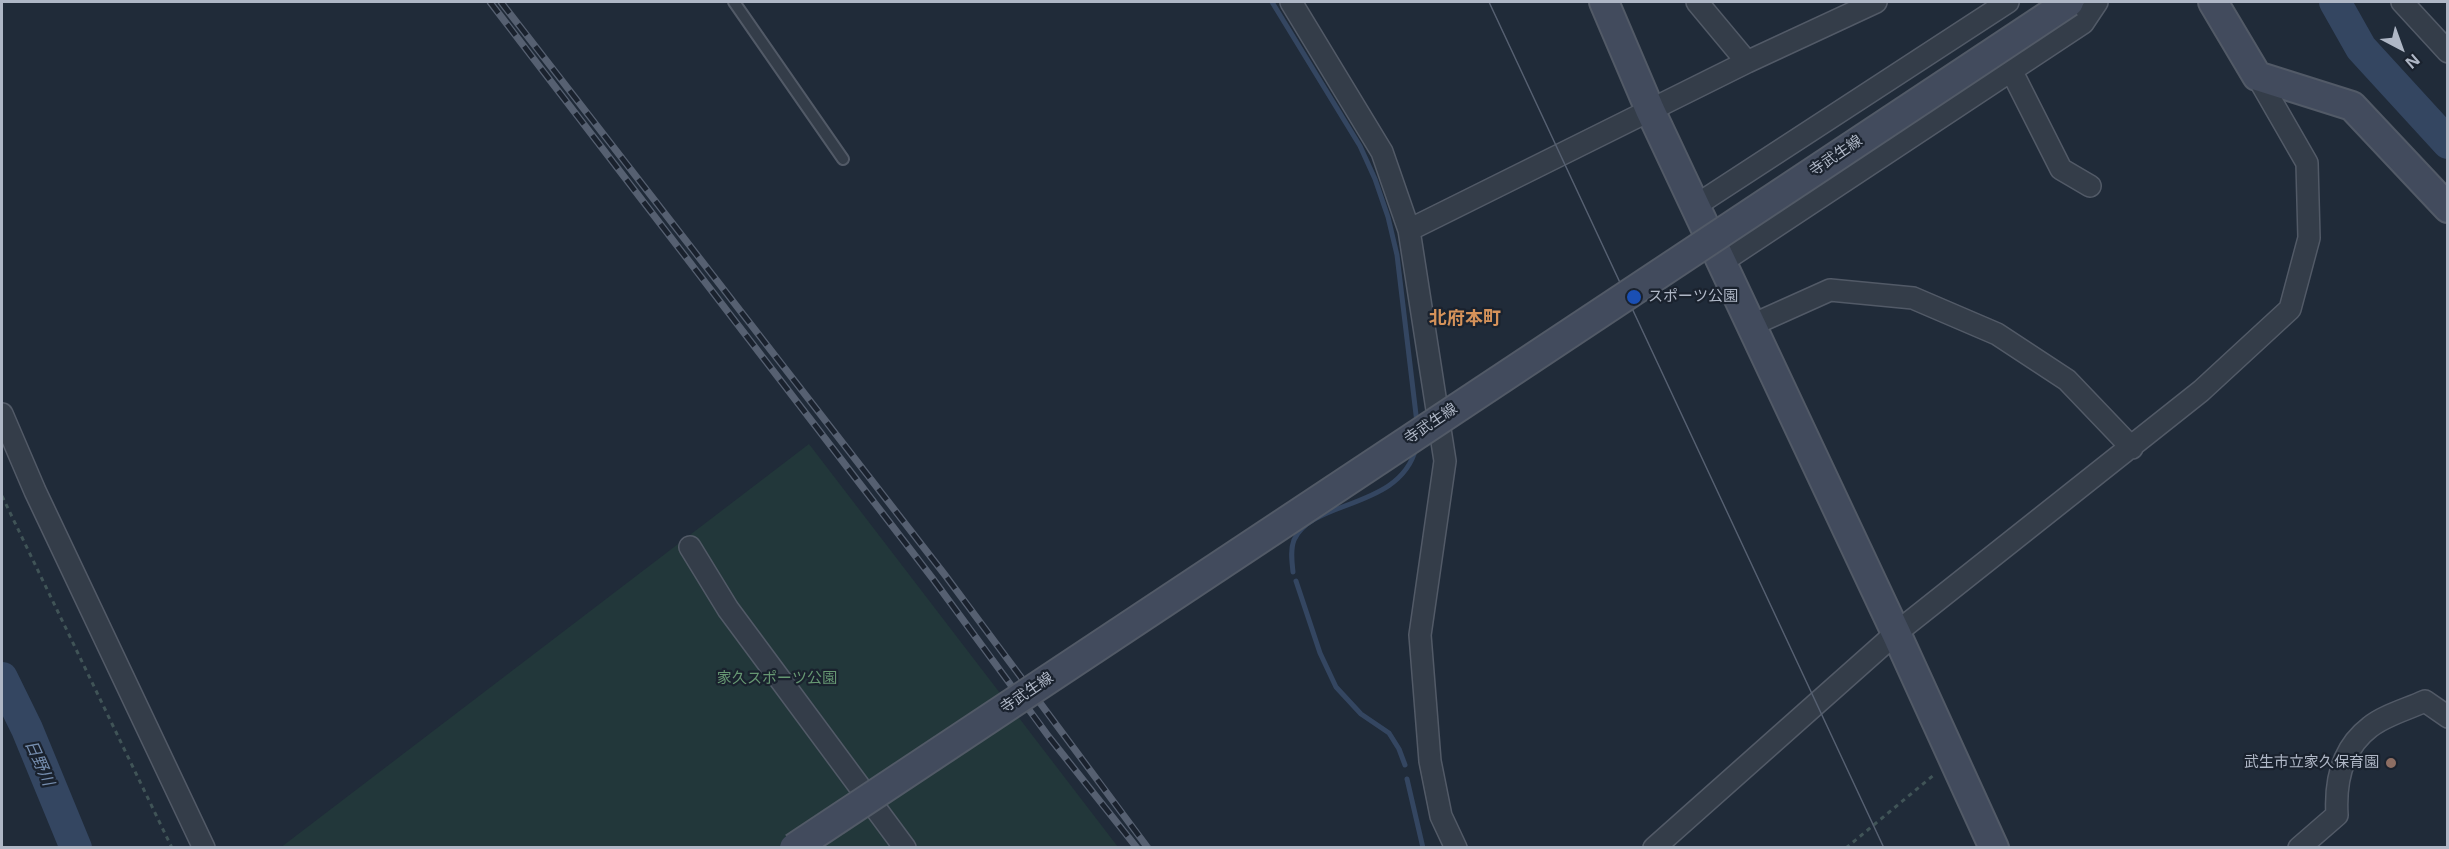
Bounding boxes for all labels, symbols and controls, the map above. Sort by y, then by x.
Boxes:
north arrow [2371,18,2431,78]
text: N [2401,49,2425,74]
street label: 寺武生線 [1806,132,1866,180]
marker: スポーツ公園 [1625,288,1643,306]
place label: スポーツ公園 [1648,288,1738,306]
district label: 北府本町 [1429,308,1501,330]
street label: 寺武生線 [1401,400,1461,448]
street label: 寺武生線 [997,669,1057,717]
park label: 家久スポーツ公園 [717,670,837,688]
water label: 日野川 [20,737,58,789]
place label: 武生市立家久保育園 [2244,754,2379,772]
marker: 武生市立家久保育園 [2384,756,2398,770]

